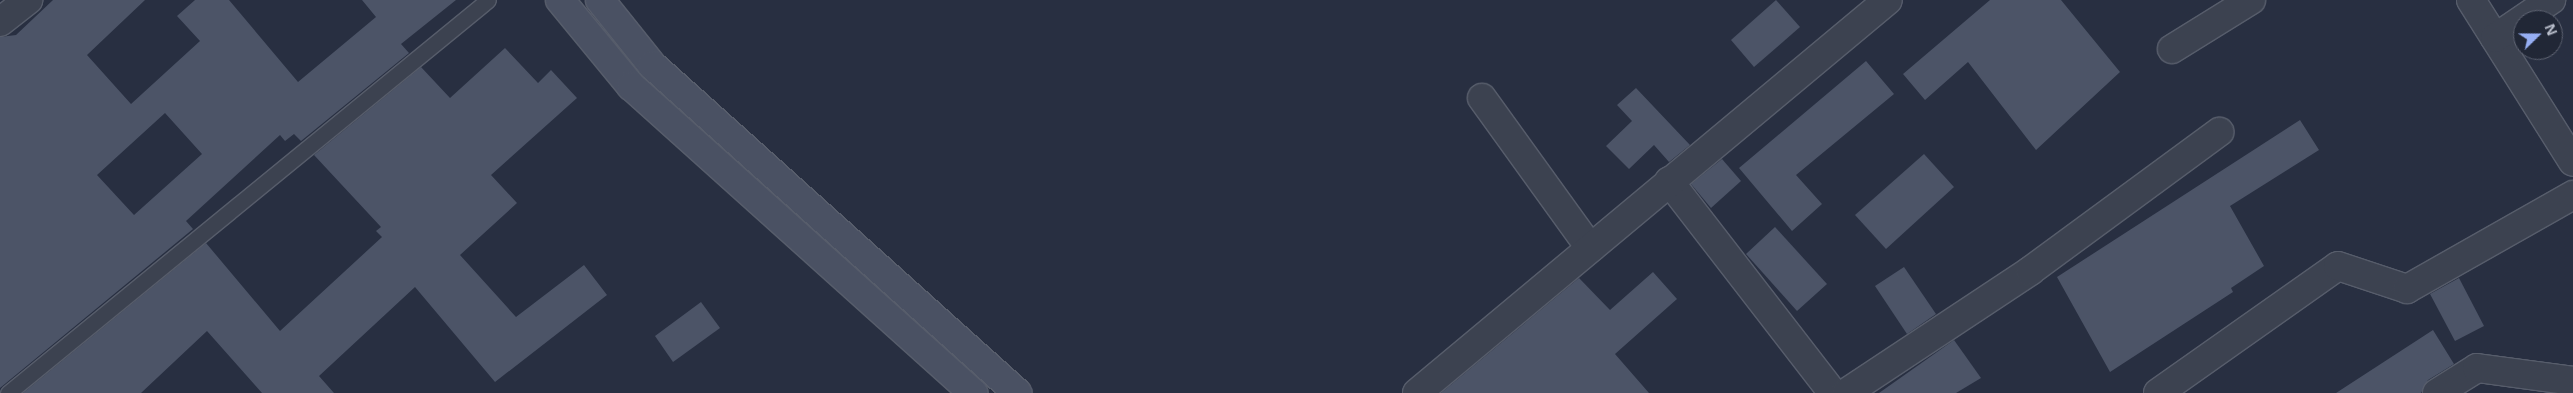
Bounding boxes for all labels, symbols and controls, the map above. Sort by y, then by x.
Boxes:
north arrow [2513,10,2563,60]
text: N [2540,21,2562,38]

